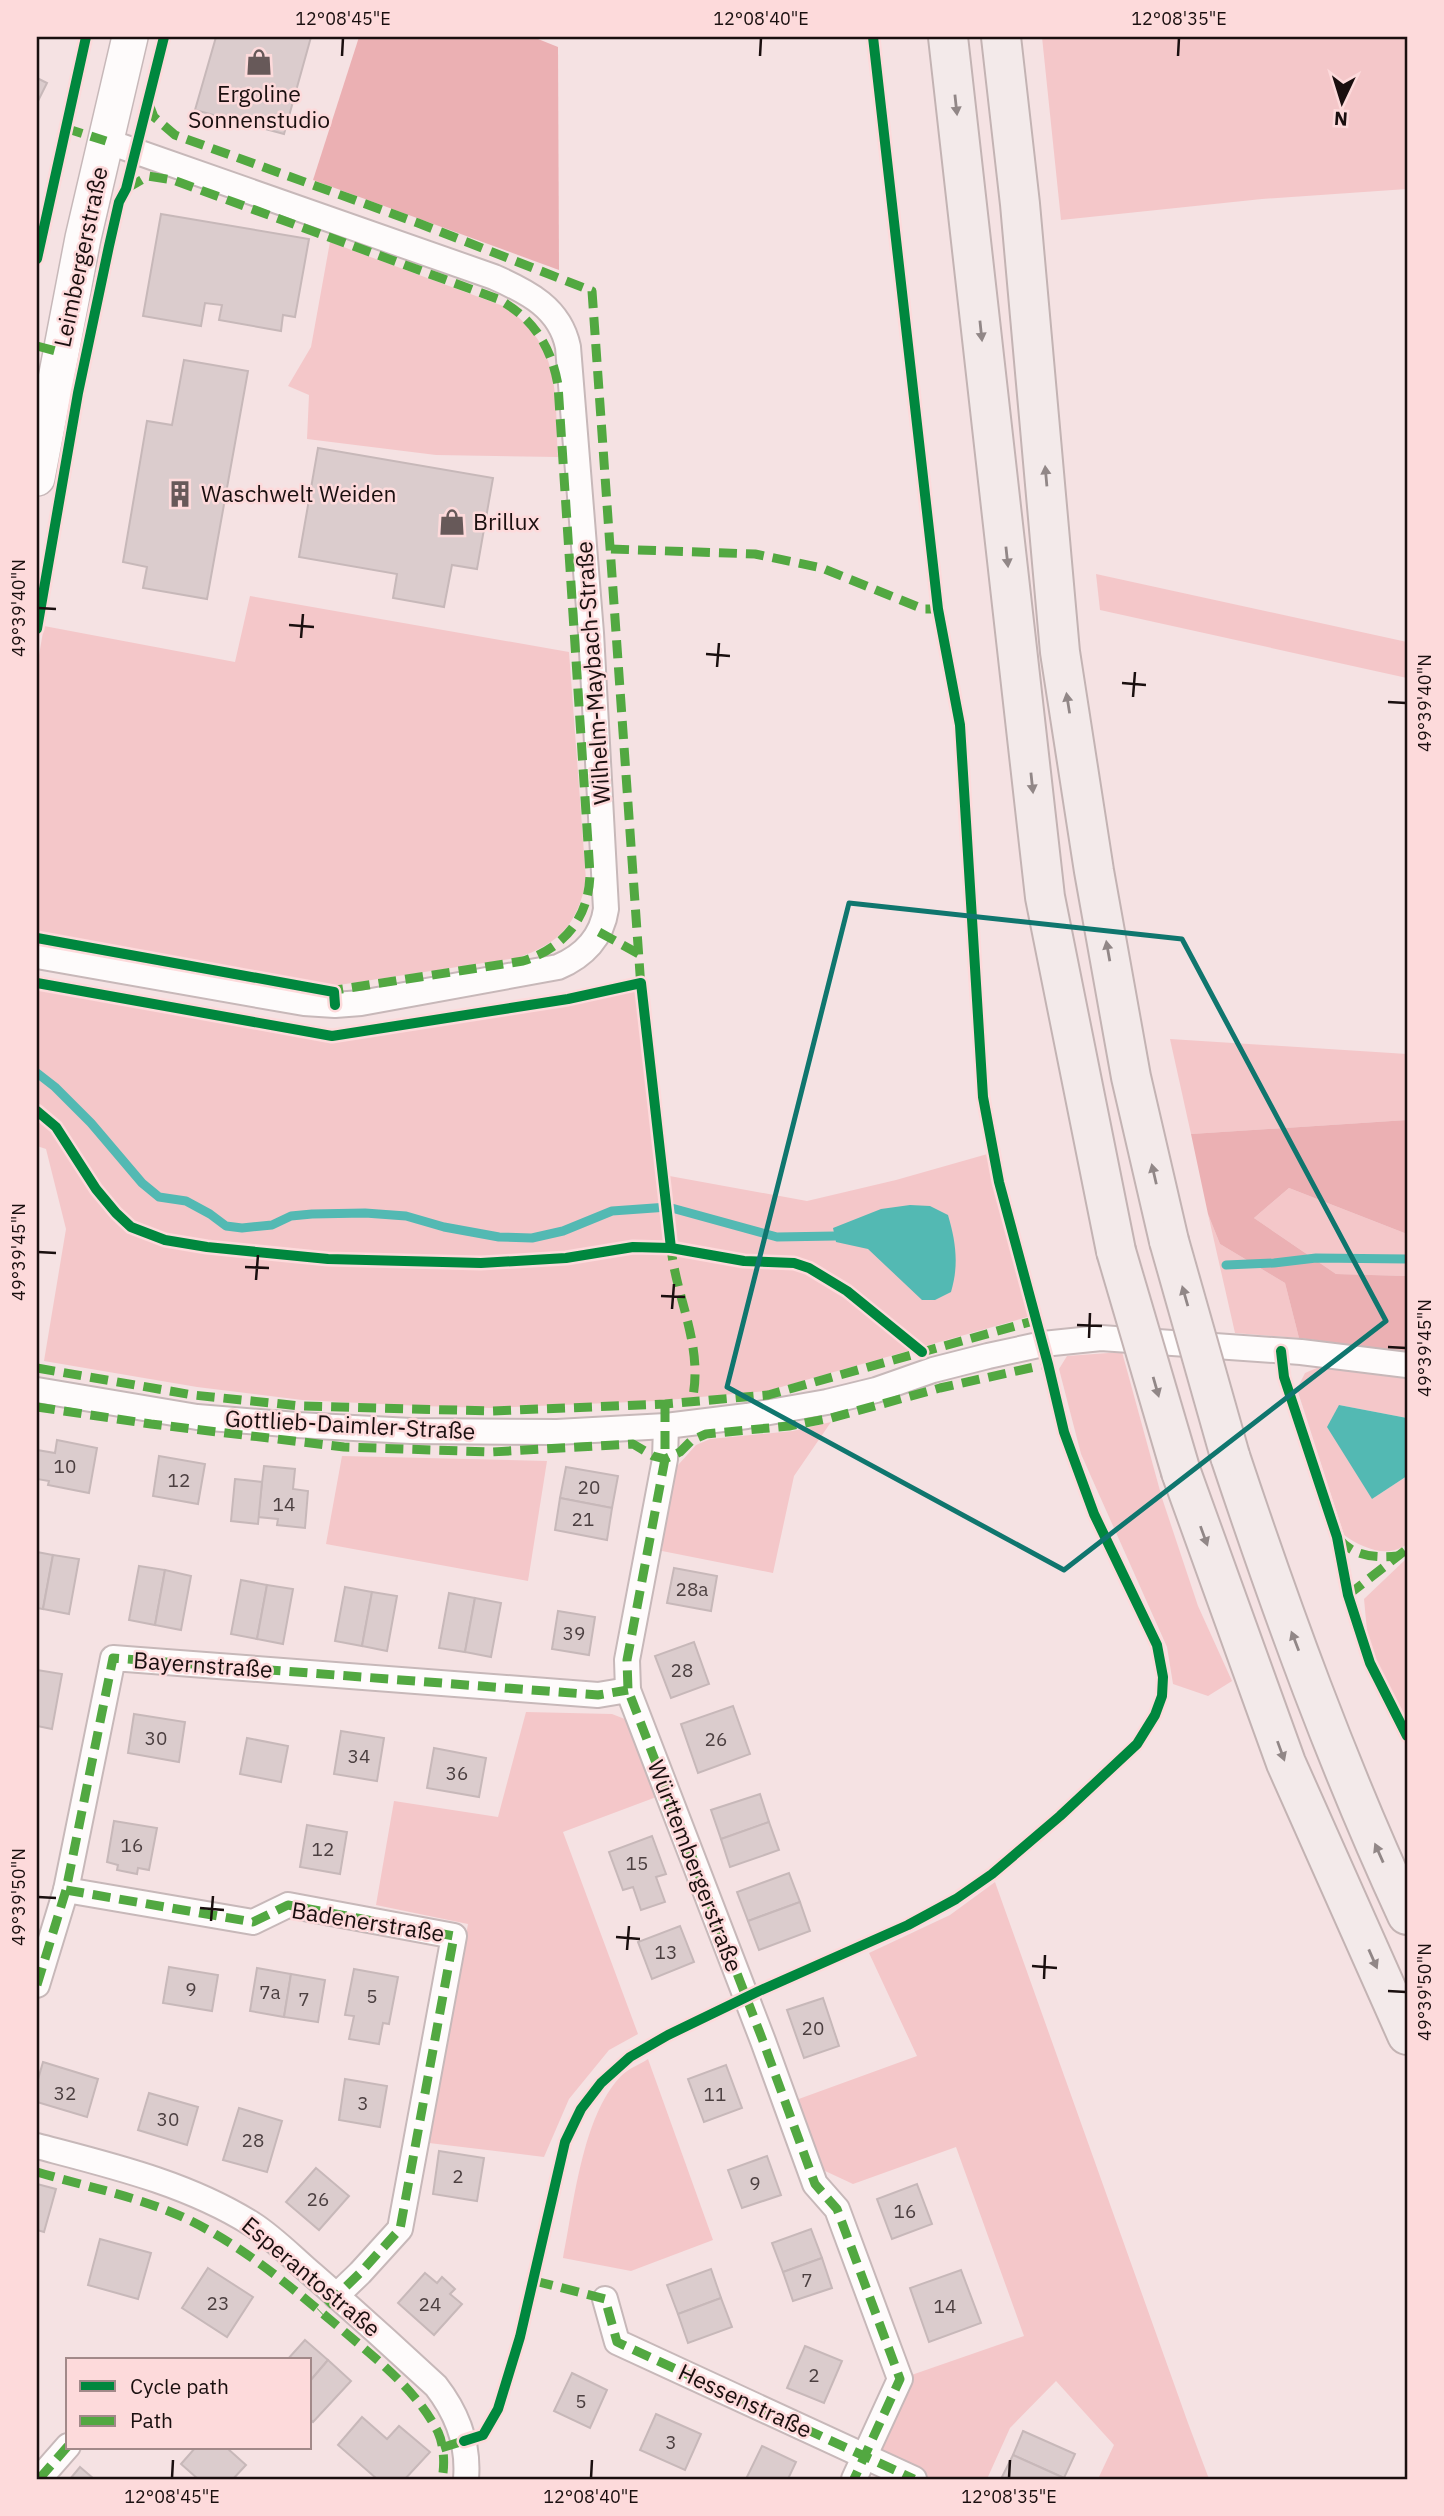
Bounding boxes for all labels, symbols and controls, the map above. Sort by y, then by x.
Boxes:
text: 12°08'45"E [295,7,391,30]
text: 12°08'40"E [713,7,809,30]
text: 12°08'35"E [1131,7,1227,30]
shop icon: Ergoline Sonnenstudio [244,47,274,77]
north arrow [1308,66,1378,136]
place label: Ergoline Sonnenstudio [188,78,330,134]
one-way arrow [950,94,961,116]
text: N [1333,107,1349,131]
street label: Leimbergerstraße [46,164,114,350]
one-way arrow [976,320,987,342]
one-way arrow [1040,465,1051,487]
place label: Waschwelt Weiden [201,478,397,508]
building icon: Waschwelt Weiden [165,479,195,509]
place label: Brillux [473,506,540,536]
shop icon: Brillux [437,507,467,537]
street label: Wilhelm-Maybach-Straße [568,540,616,806]
one-way arrow [1001,546,1012,568]
text: 49°39'40"N [7,559,30,657]
text: 49°39'40"N [1413,654,1436,752]
one-way arrow [1062,692,1073,714]
one-way arrow [1027,772,1038,794]
one-way arrow [1102,940,1113,962]
one-way arrow [1148,1163,1159,1185]
text: 49°39'45"N [7,1203,30,1301]
one-way arrow [1179,1285,1190,1307]
text: 49°39'45"N [1413,1299,1436,1397]
one-way arrow [1152,1377,1162,1398]
street label: Gottlieb-Daimler-Straße [224,1402,476,1446]
house number: 10 [54,1454,76,1478]
house number: 12 [168,1468,190,1492]
house number: 20 [578,1475,600,1499]
house number: 14 [273,1492,295,1516]
house number: 21 [572,1507,594,1531]
one-way arrow [1199,1526,1210,1547]
house number: 28a [676,1577,708,1601]
house number: 39 [563,1621,585,1645]
one-way arrow [1290,1631,1301,1652]
street label: Bayernstraße [132,1644,274,1684]
house number: 28 [671,1658,693,1682]
house number: 30 [145,1726,167,1750]
house number: 26 [705,1727,727,1751]
one-way arrow [1276,1740,1287,1761]
house number: 34 [348,1744,370,1768]
street label: Württembergerstraße [642,1755,750,1976]
house number: 36 [446,1761,468,1785]
house number: 16 [121,1833,143,1857]
house number: 12 [312,1837,334,1861]
one-way arrow [1373,1843,1385,1863]
text: 49°39'50"N [7,1848,30,1946]
house number: 15 [626,1851,648,1875]
street label: Badenerstraße [290,1894,447,1948]
house number: 13 [655,1940,677,1964]
text: 49°39'50"N [1413,1943,1436,2041]
one-way arrow [1368,1948,1379,1969]
house number: 9 [185,1977,197,2001]
house number: 7a [259,1980,281,2004]
house number: 5 [366,1984,378,2008]
house number: 7 [298,1987,310,2011]
house number: 20 [802,2016,824,2040]
house number: 32 [54,2081,76,2105]
house number: 11 [704,2082,726,2106]
house number: 3 [357,2091,369,2115]
house number: 30 [157,2107,179,2131]
house number: 28 [242,2128,264,2152]
house number: 2 [452,2164,464,2188]
house number: 9 [749,2171,761,2195]
house number: 26 [307,2187,329,2211]
house number: 16 [894,2199,916,2223]
street label: Esperantostraße [236,2209,387,2343]
house number: 7 [801,2268,813,2292]
house number: 23 [207,2291,229,2315]
house number: 24 [419,2292,441,2316]
house number: 14 [934,2294,956,2318]
street label: Hessenstraße [674,2356,817,2444]
legend [66,2358,312,2450]
house number: 2 [808,2363,820,2387]
text: Cycle path [130,2372,229,2400]
house number: 5 [575,2389,587,2413]
text: Path [130,2406,173,2434]
house number: 3 [665,2430,677,2454]
text: 12°08'45"E [124,2485,220,2508]
text: 12°08'40"E [543,2485,639,2508]
text: 12°08'35"E [961,2485,1057,2508]

